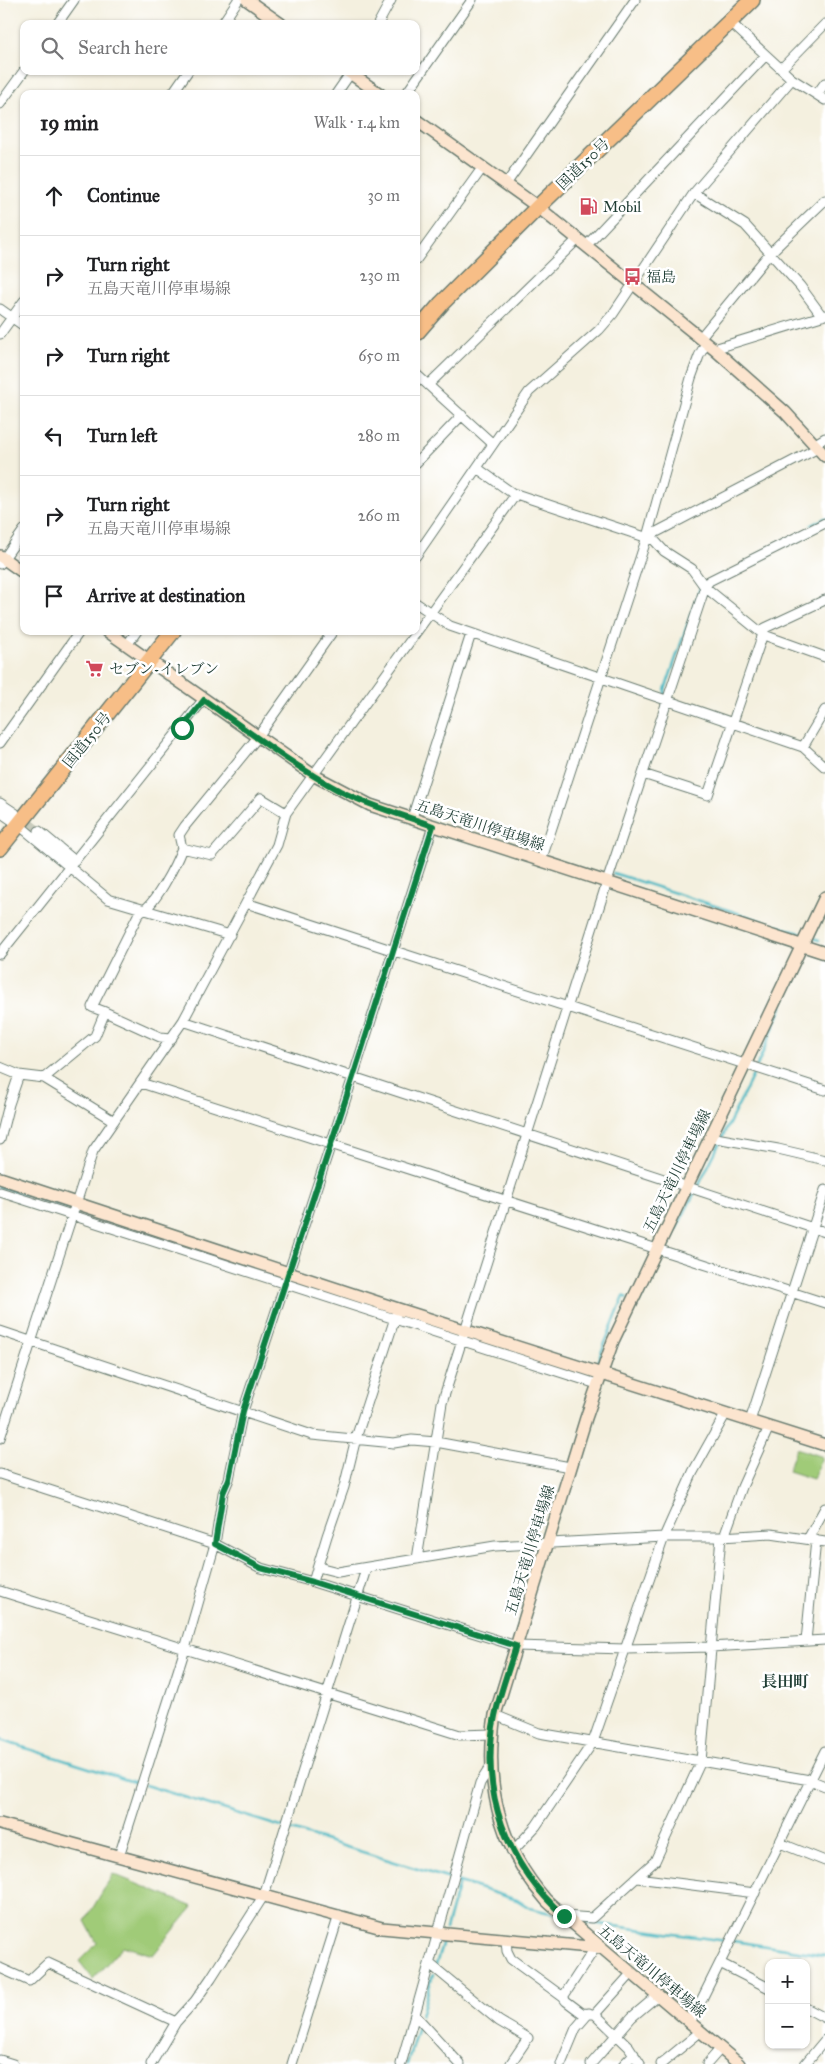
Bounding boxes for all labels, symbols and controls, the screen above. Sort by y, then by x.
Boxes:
search box [20,20,420,75]
icon: search [38,34,66,62]
text: Search here [78,36,168,59]
text: 19 min [40,110,99,136]
text: Walk · 1.4 km [314,113,400,132]
street label: 国道150号 [553,134,613,194]
icon: ahead [40,182,68,210]
text: Continue [87,184,160,207]
text: 30 m [367,186,400,205]
fuel station icon: Mobil [579,197,599,217]
place label: Mobil [603,198,642,216]
text: Turn right [87,253,170,276]
icon: right [40,262,68,290]
text: 230 m [360,266,400,285]
bus stop icon: 福島 [622,267,642,287]
place label: 福島 [646,268,676,286]
text: 五島天竜川停車場線 [87,279,231,298]
icon: right [40,342,68,370]
text: Turn right [87,344,170,367]
text: 650 m [358,346,400,365]
icon: left [40,422,68,450]
text: Turn left [87,424,157,447]
text: 280 m [357,426,400,445]
text: Turn right [87,493,170,516]
icon: right [40,502,68,530]
text: 260 m [358,506,400,525]
text: 五島天竜川停車場線 [87,519,231,538]
icon: arrive [40,582,68,610]
text: Arrive at destination [87,584,245,607]
supermarket icon: セブン-イレブン [85,659,105,679]
place label: セブン-イレブン [109,660,219,678]
street label: 国道150号 [59,708,115,772]
route start [171,717,194,740]
street label: 五島天竜川停車場線 [413,796,547,854]
street label: 五島天竜川停車場線 [639,1106,715,1236]
street label: 五島天竜川停車場線 [502,1483,558,1617]
district label: 長田町 [761,1672,809,1691]
route end [553,1905,576,1928]
street label: 五島天竜川停車場線 [595,1921,709,2021]
map controls [765,1959,810,2049]
button: + [765,1959,810,2004]
button: − [765,2004,810,2049]

